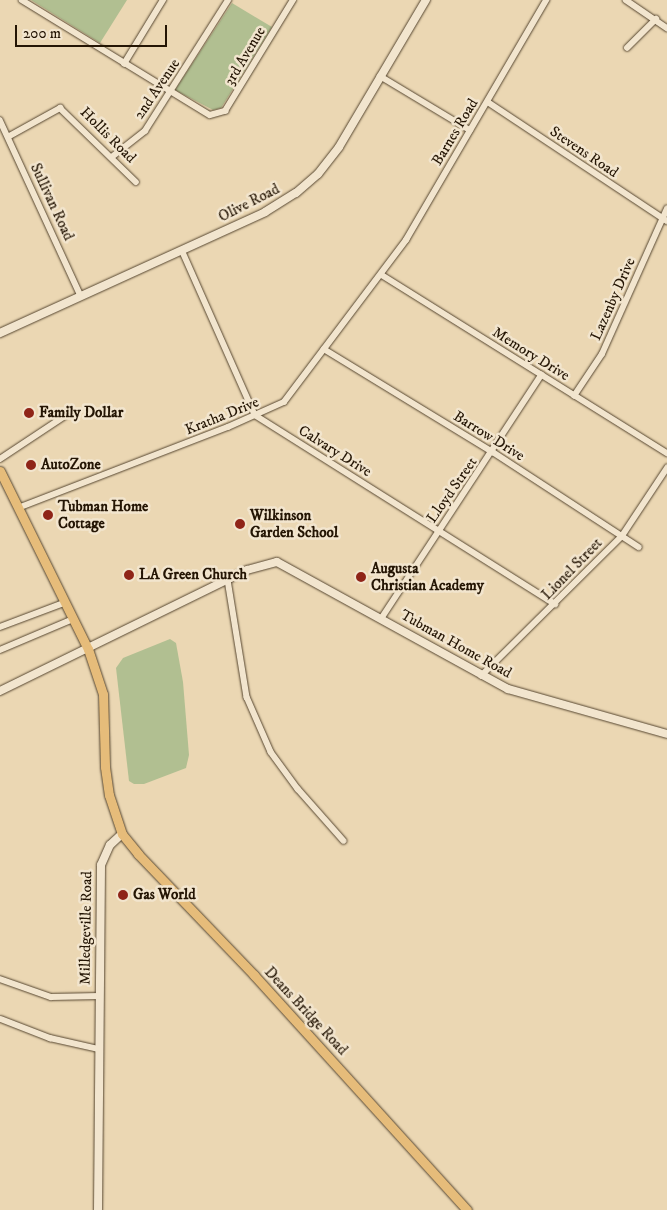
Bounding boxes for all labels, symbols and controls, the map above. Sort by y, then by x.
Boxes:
scale bar [18,15,170,47]
street label: 3rd Avenue [221,23,269,89]
text: 200 m [23,24,61,43]
street label: 2nd Avenue [130,55,184,123]
street label: Barnes Road [428,95,482,169]
street label: Hollis Road [76,103,140,167]
street label: Stevens Road [546,123,622,181]
street label: Sullivan Road [26,161,78,243]
street label: Olive Road [216,180,282,226]
street label: Lazenby Drive [587,255,639,343]
street label: Memory Drive [489,323,573,385]
street label: Kratha Drive [182,393,262,439]
place label: Family Dollar [39,404,123,422]
marker: Family Dollar [23,407,35,419]
street label: Barrow Drive [450,407,528,465]
street label: Calvary Drive [295,421,375,481]
street label: Lloyd Street [423,454,481,526]
place label: AutoZone [41,456,101,474]
marker: AutoZone [25,459,37,471]
place label: Tubman Home Cottage [58,497,148,532]
place label: Wilkinson Garden School [250,506,338,541]
marker: Tubman Home Cottage [42,509,54,521]
marker: Wilkinson Garden School [234,518,246,530]
street label: Lionel Street [538,534,606,604]
place label: Augusta Christian Academy [371,559,484,594]
place label: LA Green Church [139,566,247,584]
marker: LA Green Church [123,569,135,581]
marker: Augusta Christian Academy [355,571,367,583]
street label: Tubman Home Road [397,606,515,682]
street label: Milledgeville Road [76,871,96,985]
place label: Gas World [133,886,196,904]
marker: Gas World [117,889,129,901]
street label: Deans Bridge Road [261,963,351,1059]

